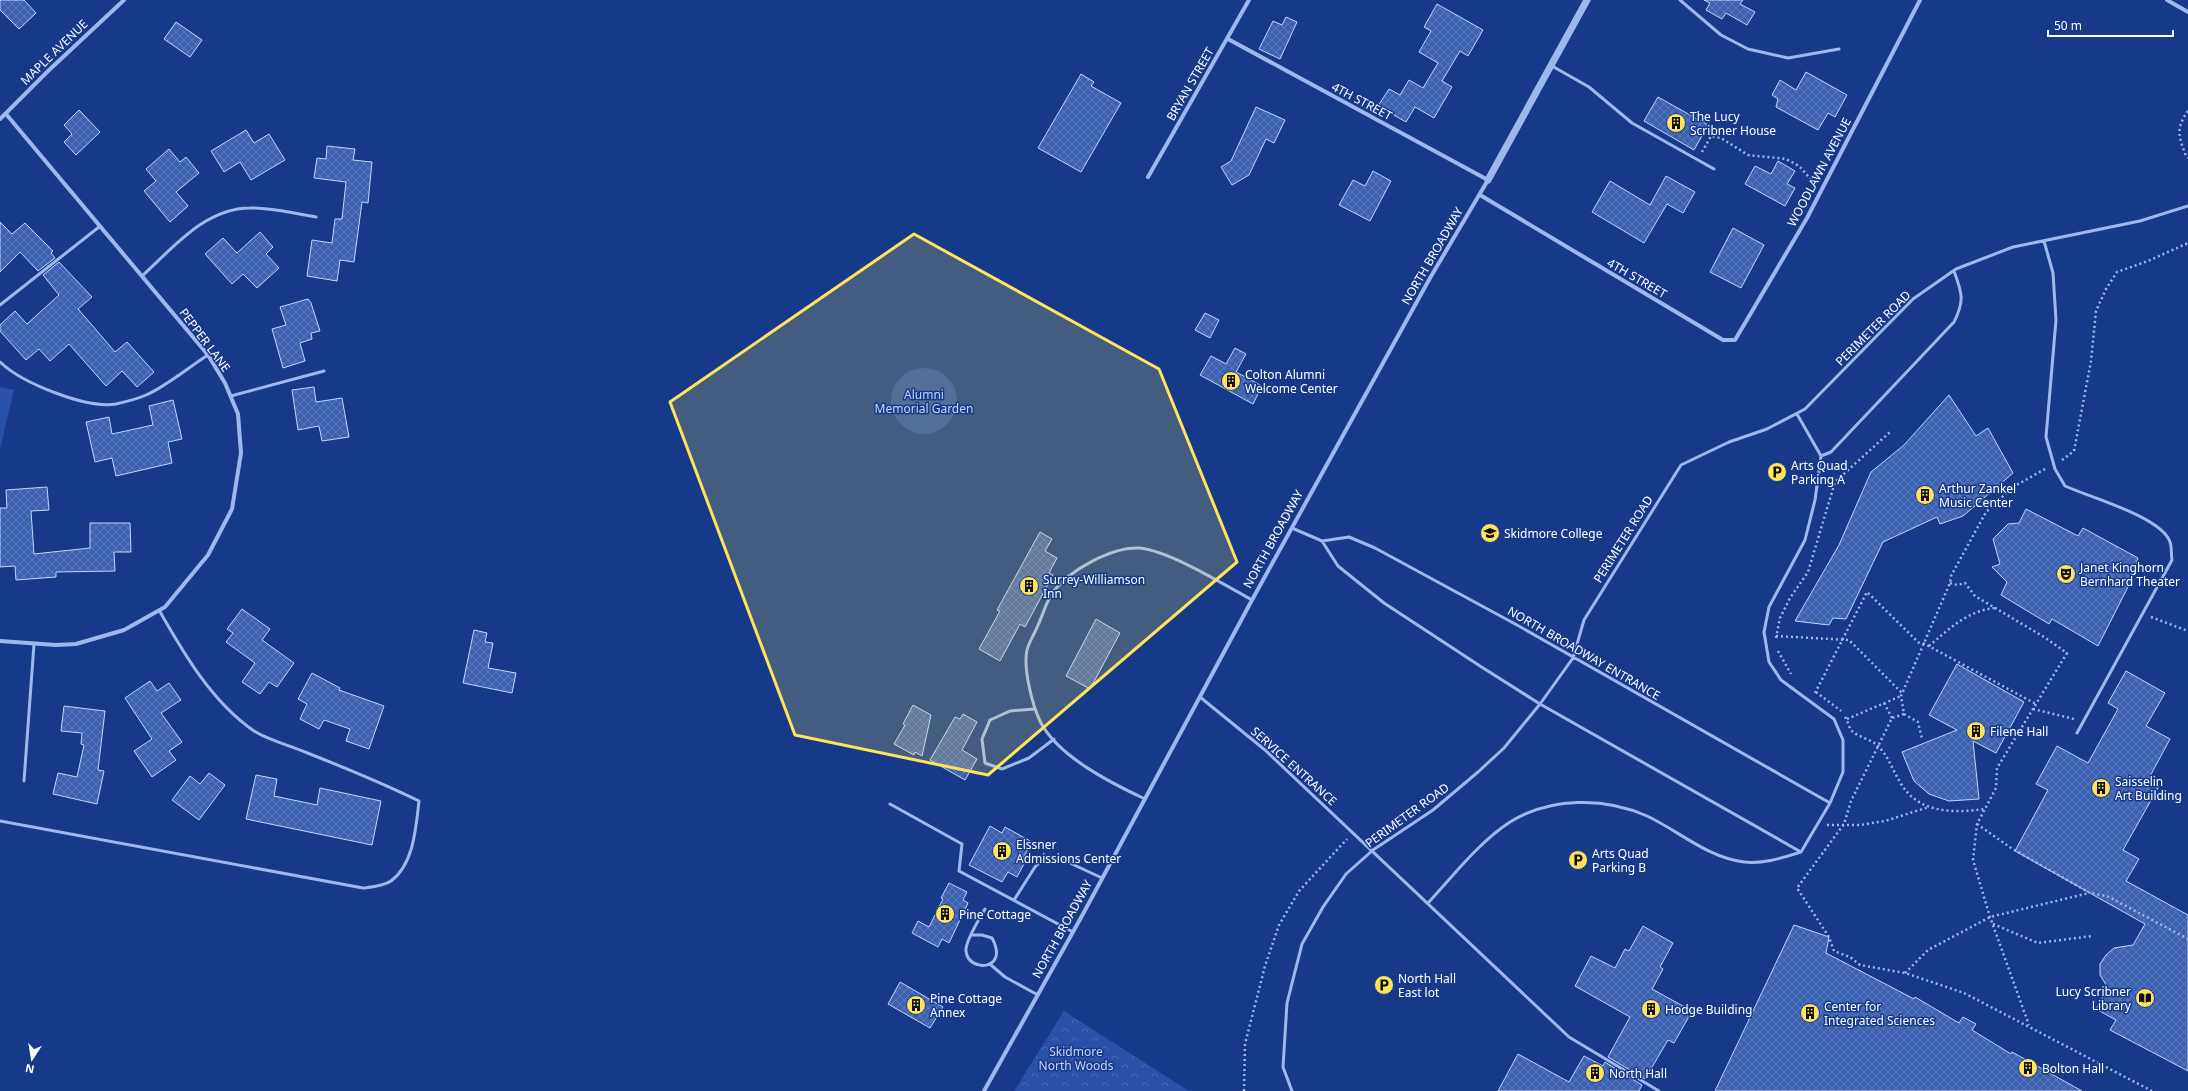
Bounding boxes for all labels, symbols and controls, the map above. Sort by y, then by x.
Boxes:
scale bar [2048,12,2173,38]
street label: MAPLE AVENUE [17,15,91,89]
text: 50 m [2054,17,2082,34]
street label: BRYAN STREET [1162,44,1218,124]
street label: 4TH STREET [1329,78,1396,124]
place label: The Lucy Scribner House [1690,108,1776,139]
building icon: The Lucy Scribner House [1665,112,1687,134]
street label: WOODLAWN AVENUE [1783,115,1855,229]
street label: NORTH BROADWAY [1397,204,1467,308]
street label: 4TH STREET [1604,254,1670,302]
street label: PERIMETER ROAD [1832,286,1915,369]
street label: PEPPER LANE [176,305,234,375]
place label: Colton Alumni Welcome Center [1245,366,1338,397]
building icon: Colton Alumni Welcome Center [1220,370,1242,392]
park label: Alumni Memorial Garden [875,386,973,417]
place label: Arts Quad Parking A [1791,457,1848,488]
parking icon: Arts Quad Parking A [1766,461,1788,483]
place label: Arthur Zankel Music Center [1939,480,2016,511]
building icon: Arthur Zankel Music Center [1914,484,1936,506]
street label: NORTH BROADWAY [1239,487,1307,591]
street label: PERIMETER ROAD [1589,492,1657,586]
school or university icon: Skidmore College [1479,522,1501,544]
place label: Skidmore College [1504,525,1603,542]
place label: Janet Kinghorn Bernhard Theater [2079,559,2180,590]
theatre icon: Janet Kinghorn Bernhard Theater [2055,563,2077,585]
place label: Surrey-Williamson Inn [1043,571,1145,602]
building icon: Surrey-Williamson Inn [1018,575,1040,597]
street label: NORTH BROADWAY ENTRANCE [1504,602,1664,704]
building icon: Filene Hall [1965,720,1987,742]
street label: SERVICE ENTRANCE [1247,723,1341,809]
place label: Filene Hall [1990,723,2048,740]
place label: Saisselin Art Building [2115,773,2182,804]
building icon: Saisselin Art Building [2090,777,2112,799]
street label: PERIMETER ROAD [1362,779,1453,851]
place label: Elssner Admissions Center [1016,836,1121,867]
building icon: Elssner Admissions Center [991,840,1013,862]
place label: Arts Quad Parking B [1592,845,1649,876]
parking icon: Arts Quad Parking B [1567,849,1589,871]
street label: NORTH BROADWAY [1028,877,1096,981]
building icon: Pine Cottage [934,903,956,925]
place label: Pine Cottage [959,906,1031,923]
place label: North Hall East lot [1398,970,1456,1001]
parking icon: North Hall East lot [1373,974,1395,996]
place label: Lucy Scribner Library [2055,983,2132,1014]
library icon: Lucy Scribner Library [2134,987,2156,1009]
place label: Pine Cottage Annex [930,990,1002,1021]
building icon: Pine Cottage Annex [905,994,927,1016]
building icon: Hodge Building [1640,998,1662,1020]
place label: Center for Integrated Sciences [1824,998,1935,1029]
place label: Hodge Building [1665,1001,1752,1018]
building icon: Center for Integrated Sciences [1799,1002,1821,1024]
north arrow [12,1039,52,1079]
park label: Skidmore North Woods [1039,1043,1114,1074]
building icon: Bolton Hall [2017,1057,2039,1079]
place label: Bolton Hall [2042,1060,2104,1077]
text: N [24,1061,36,1078]
building icon: North Hall [1584,1062,1606,1084]
place label: North Hall [1609,1065,1667,1082]

